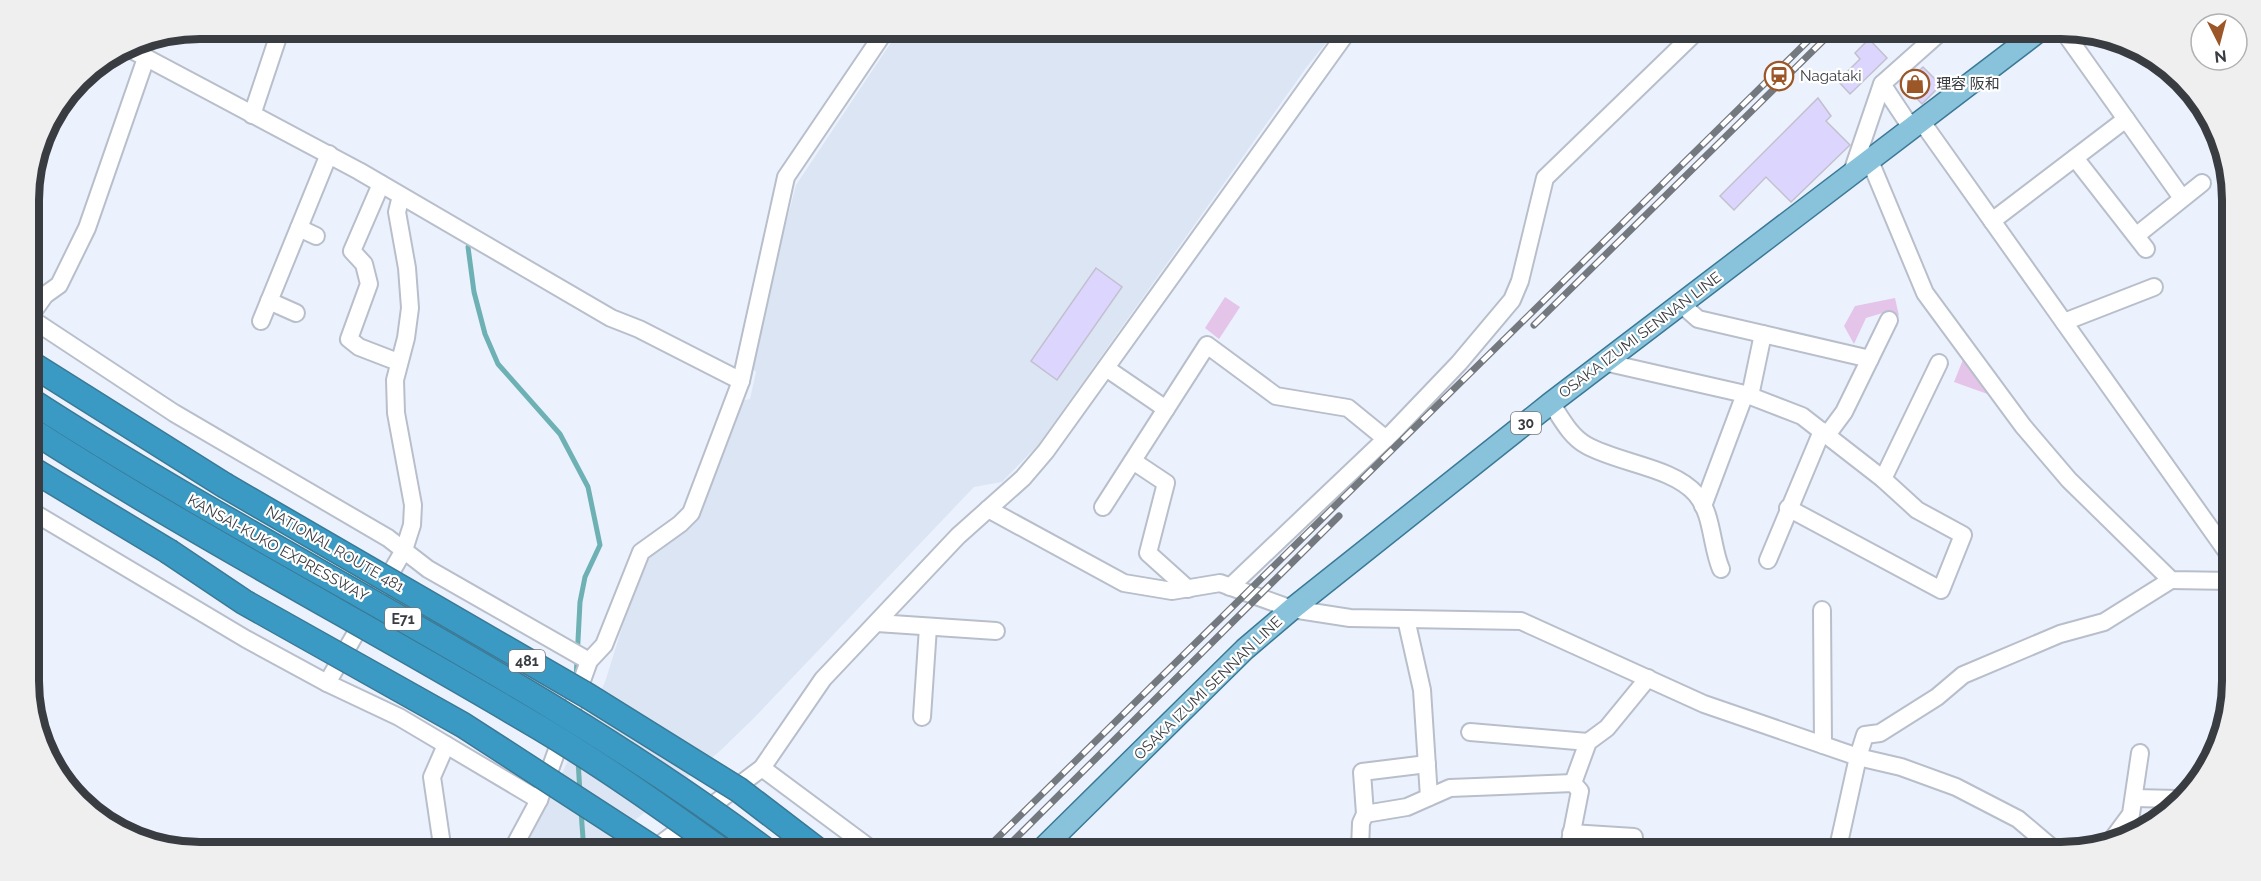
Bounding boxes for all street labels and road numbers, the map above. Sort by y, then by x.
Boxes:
street label: OSAKA IZUMI SENNAN LINE [1555,268,1725,402]
road number: 30 [1511,412,1541,434]
street label: KANSAI-KUKO EXPRESSWAY [184,491,372,605]
street label: NATIONAL ROUTE 481 [263,502,408,596]
road number: E71 [385,608,421,630]
street label: OSAKA IZUMI SENNAN LINE [1130,612,1286,764]
road number: 481 [509,650,545,672]

